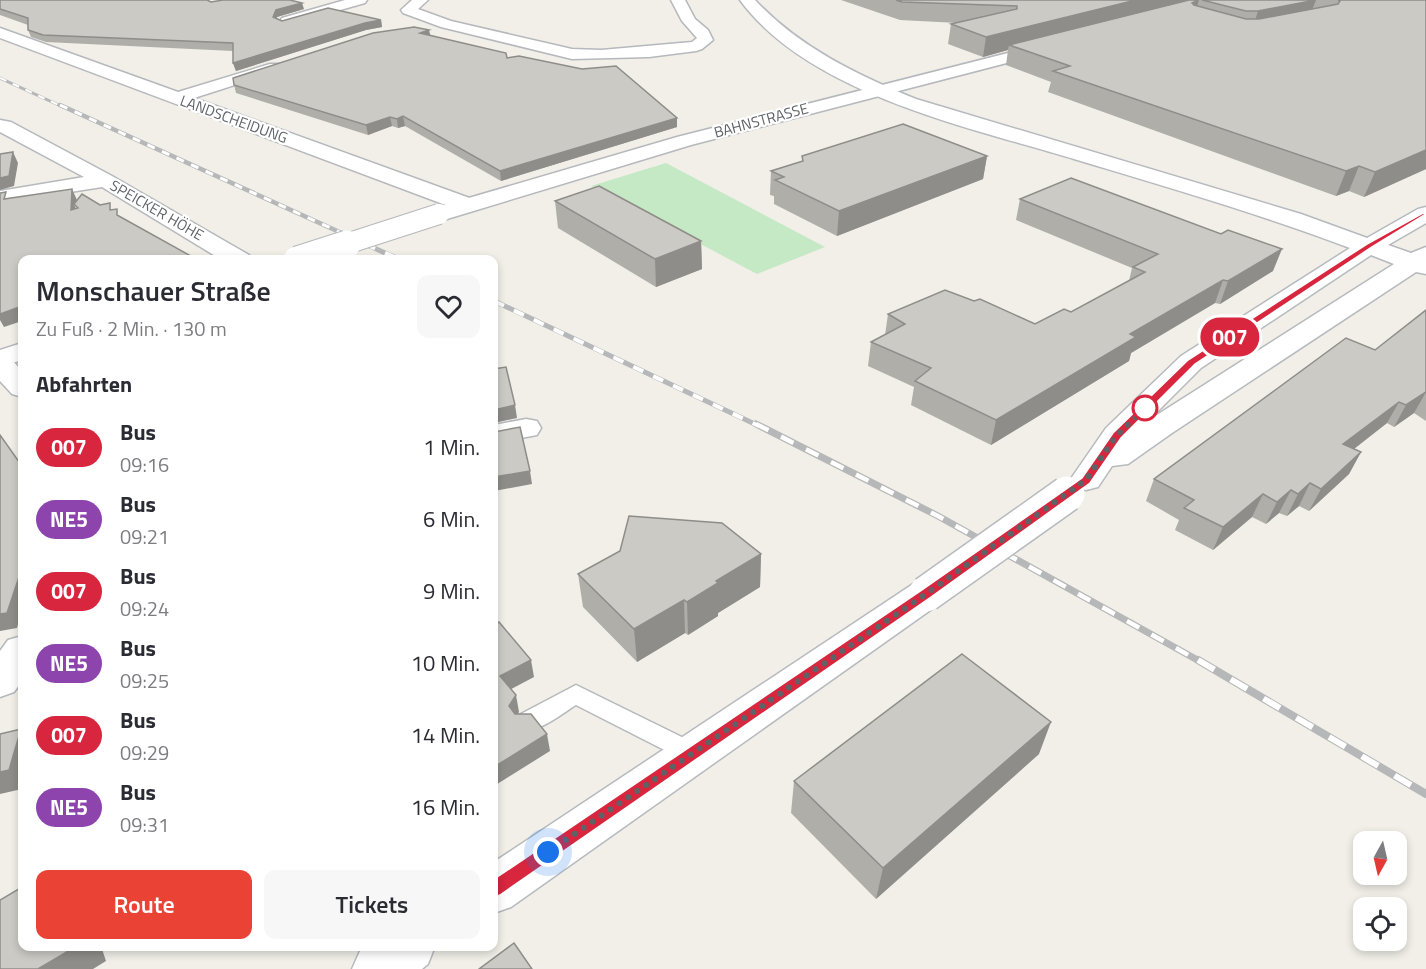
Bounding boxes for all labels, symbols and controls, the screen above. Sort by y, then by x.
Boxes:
street label: LANDSCHEIDUNG [177,89,291,149]
street label: BAHNSTRASSE [711,96,811,144]
street label: SPEICKER HÖHE [106,174,208,246]
text: Monschauer Straße [36,269,271,312]
button: heart [417,275,480,338]
text: Zu Fuß · 2 Min. · 130 m [36,313,227,344]
line badge: 007 [1196,318,1264,356]
text: 007 [1212,321,1248,353]
text: Abfahrten [36,367,132,401]
unlabelled marker [1132,395,1158,421]
text: Bus [120,415,156,449]
text: 1 Min. [423,430,480,464]
text: 007 [51,431,87,463]
text: 09:16 [120,449,169,480]
text: Bus [120,487,156,521]
text: 6 Min. [423,502,480,536]
text: NE5 [50,503,88,535]
text: 09:21 [120,521,169,552]
text: Bus [120,559,156,593]
text: 9 Min. [423,574,480,608]
text: 007 [51,575,87,607]
text: 09:24 [120,593,169,624]
text: Bus [120,631,156,665]
text: 10 Min. [411,646,480,680]
text: NE5 [50,647,88,679]
text: 09:25 [120,665,169,696]
text: Bus [120,703,156,737]
text: 14 Min. [411,718,480,752]
text: 007 [51,719,87,751]
text: 09:29 [120,737,169,768]
text: Bus [120,775,156,809]
text: 16 Min. [411,790,480,824]
text: NE5 [50,791,88,823]
text: 09:31 [120,809,169,840]
north arrow [1353,831,1407,885]
map controls [1353,831,1407,951]
your location [533,837,563,867]
button: Route [36,870,252,939]
button: Tickets [264,870,480,939]
button: locate [1353,897,1407,951]

